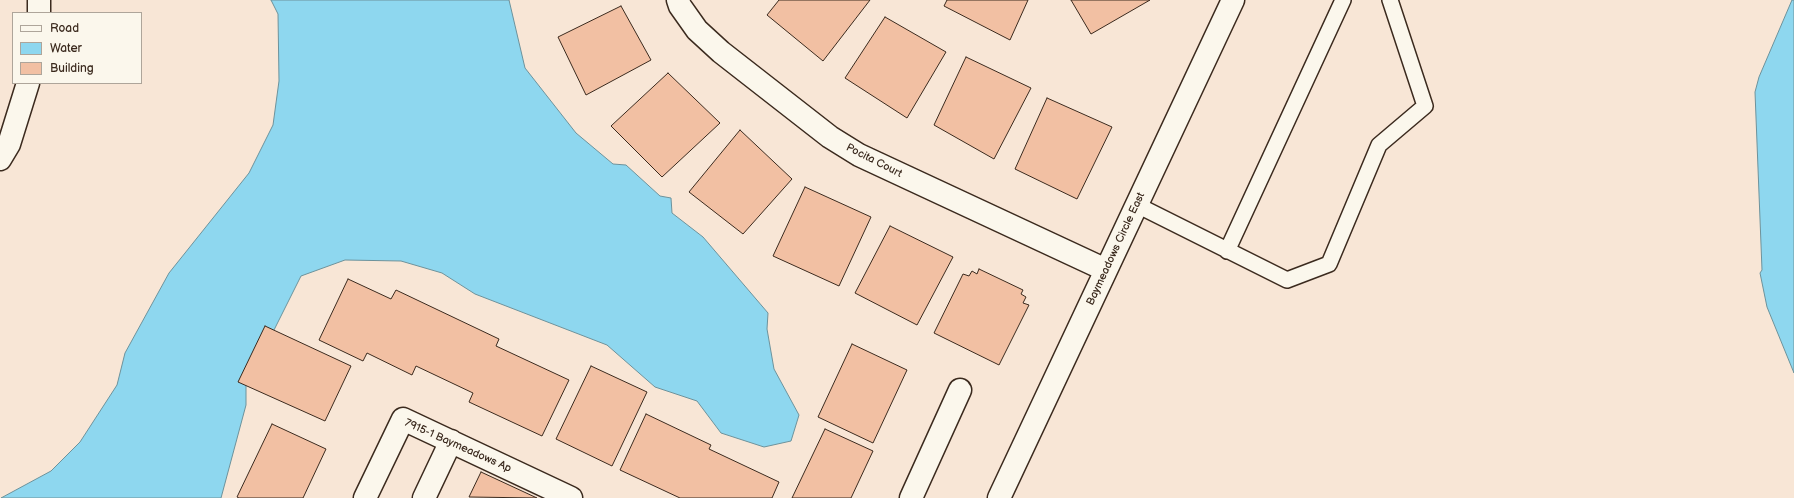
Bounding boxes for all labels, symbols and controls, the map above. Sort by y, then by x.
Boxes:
legend [12,12,142,84]
text: Road [50,21,79,36]
text: Water [50,41,82,56]
text: Building [50,61,94,76]
street label: Pocita Court [844,141,904,181]
street label: Baymeadows Circle East [1084,190,1148,308]
street label: 7915-1 Baymeadows Ap [403,416,513,476]

